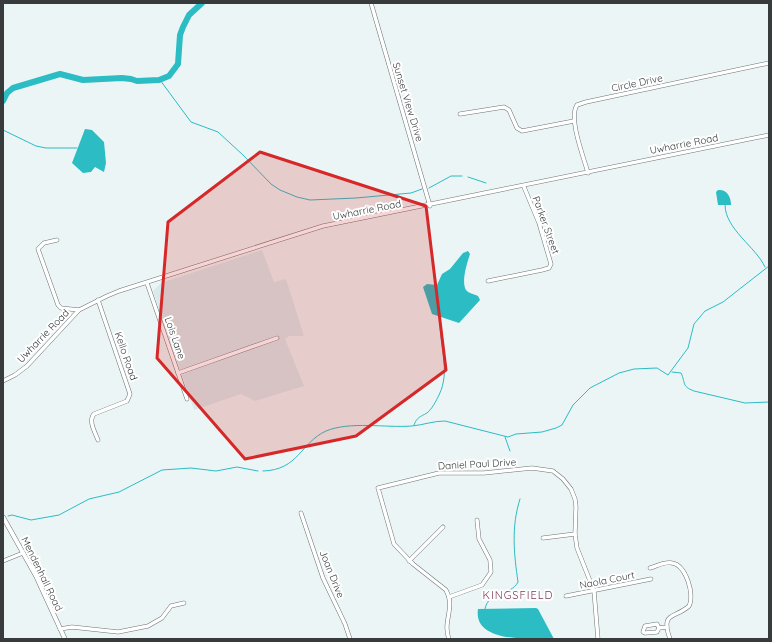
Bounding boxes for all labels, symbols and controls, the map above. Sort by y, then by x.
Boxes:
street label: Sunset View Drive [390,61,426,144]
street label: Circle Drive [610,71,664,95]
street label: Uwharrie Road [649,131,719,157]
street label: Parker Street [530,194,563,256]
street label: Uwharrie Road [332,197,402,223]
street label: Uwharrie Road [14,307,72,365]
street label: Lois Lane [162,315,188,361]
street label: Kello Road [112,330,140,382]
street label: Daniel Paul Drive [437,455,517,473]
street label: Mendenhall Road [18,535,66,613]
street label: Joan Drive [317,548,348,600]
street label: Naola Court [578,568,636,592]
district label: KINGSFIELD [483,588,554,602]

